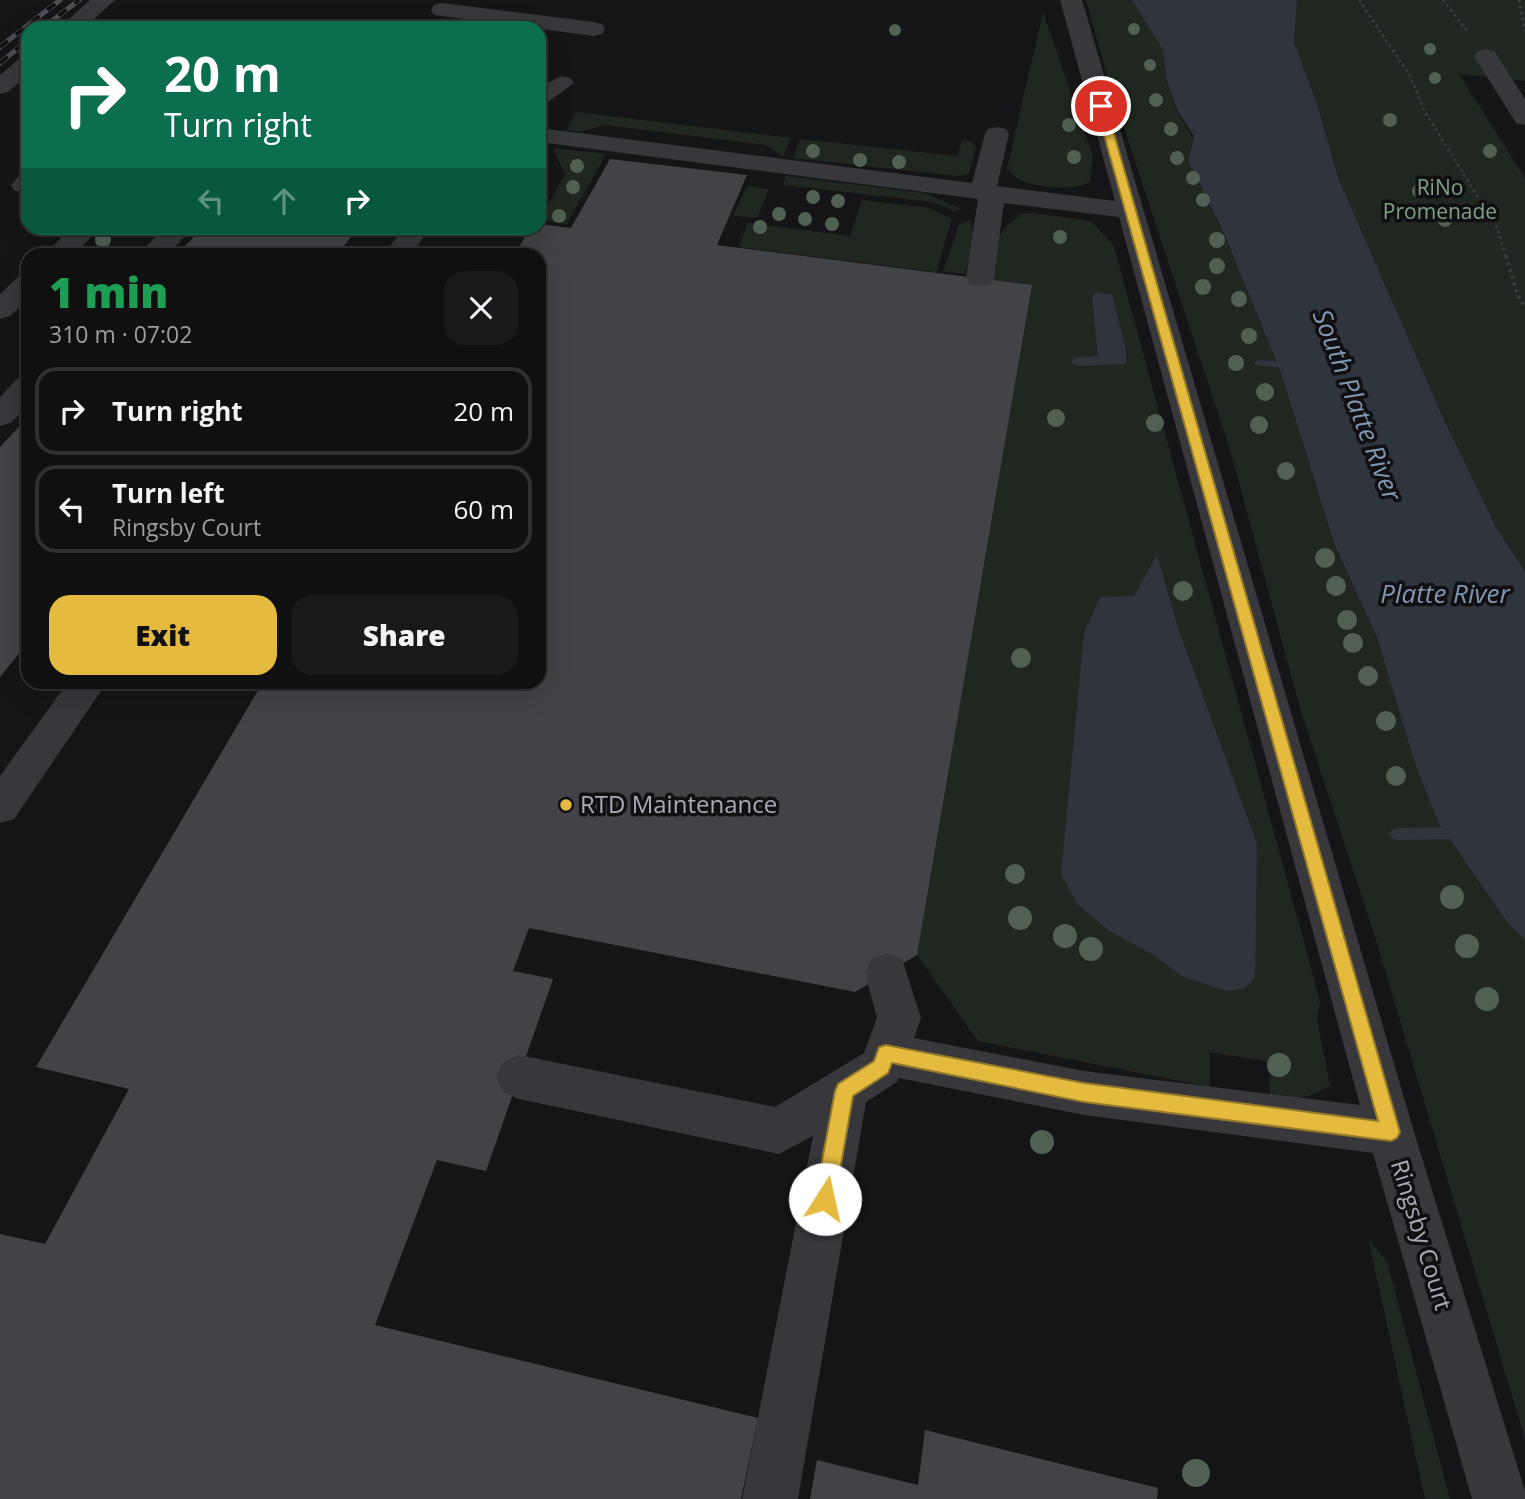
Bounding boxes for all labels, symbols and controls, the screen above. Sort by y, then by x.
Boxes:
text: 20 m [164,40,281,106]
icon: right [49,49,140,140]
pin [1071,76,1131,136]
icon: arrive [1082,87,1120,125]
text: Turn right [164,103,312,146]
park label: RiNo Promenade [1383,173,1497,225]
icon: left [192,182,230,220]
icon: ahead [265,182,303,220]
icon: right [338,182,376,220]
text: 1 min [49,263,168,320]
button: close [444,271,518,345]
water label: South Platte River [1305,304,1412,507]
text: 310 m · 07:02 [49,318,192,350]
icon: right [53,392,91,430]
text: Turn right [112,393,243,429]
text: 20 m [453,393,514,429]
text: Turn left [112,475,224,511]
icon: left [53,490,91,528]
text: 60 m [453,491,514,527]
text: Ringsby Court [112,511,261,543]
water label: Platte River [1380,575,1511,611]
button: Exit [49,595,277,675]
button: Share [291,595,518,675]
place label: RTD Maintenance [580,787,777,820]
marker: RTD Maintenance [558,797,574,813]
street label: Ringsby Court [1384,1155,1461,1314]
position arrow [788,1162,862,1236]

